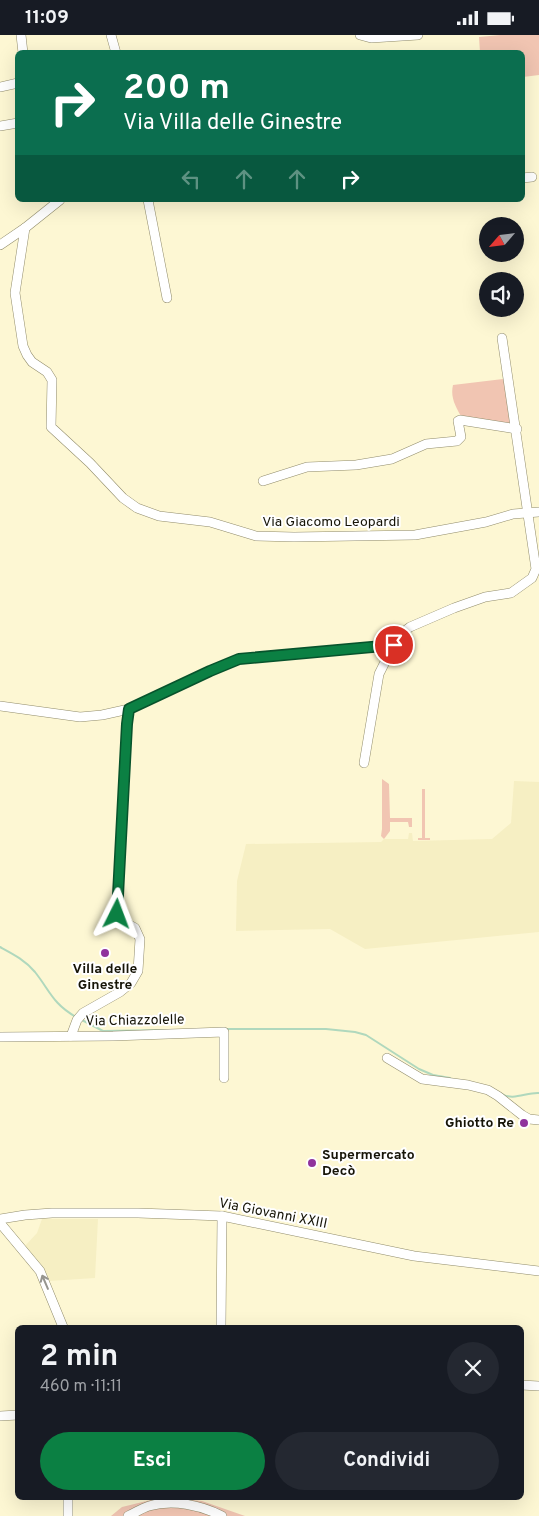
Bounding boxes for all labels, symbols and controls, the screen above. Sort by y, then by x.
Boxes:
text: 11:09 [25,6,69,30]
text: 200 m [123,67,230,111]
icon: right [40,70,105,135]
text: Via Villa delle Ginestre [123,110,342,137]
icon: left [177,165,205,193]
icon: ahead [230,165,258,193]
icon: ahead [283,165,311,193]
icon: right [336,165,364,193]
north arrow [479,217,524,263]
map controls [479,217,524,317]
button: sound [479,272,524,317]
street label: Via Giacomo Leopardi [262,514,400,531]
pin [373,624,415,666]
icon: arrive [380,631,408,659]
position arrow [90,887,142,939]
marker: Villa delle Ginestre [99,947,111,959]
place label: Villa delle Ginestre [73,961,138,994]
street label: Via Chiazzolelle [85,1012,185,1030]
place label: Ghiotto Re [445,1115,514,1132]
marker: Ghiotto Re [518,1117,530,1129]
place label: Supermercato Decò [322,1147,415,1180]
marker: Supermercato Decò [306,1157,318,1169]
street label: Via Giovanni XXIII [217,1195,329,1233]
one-way arrow [40,1275,50,1290]
text: 2 min [40,1339,118,1376]
button: close [447,1342,499,1394]
text: 460 m · 11:11 [40,1377,122,1397]
button: Esci [40,1432,265,1490]
button: Condividi [275,1432,499,1490]

